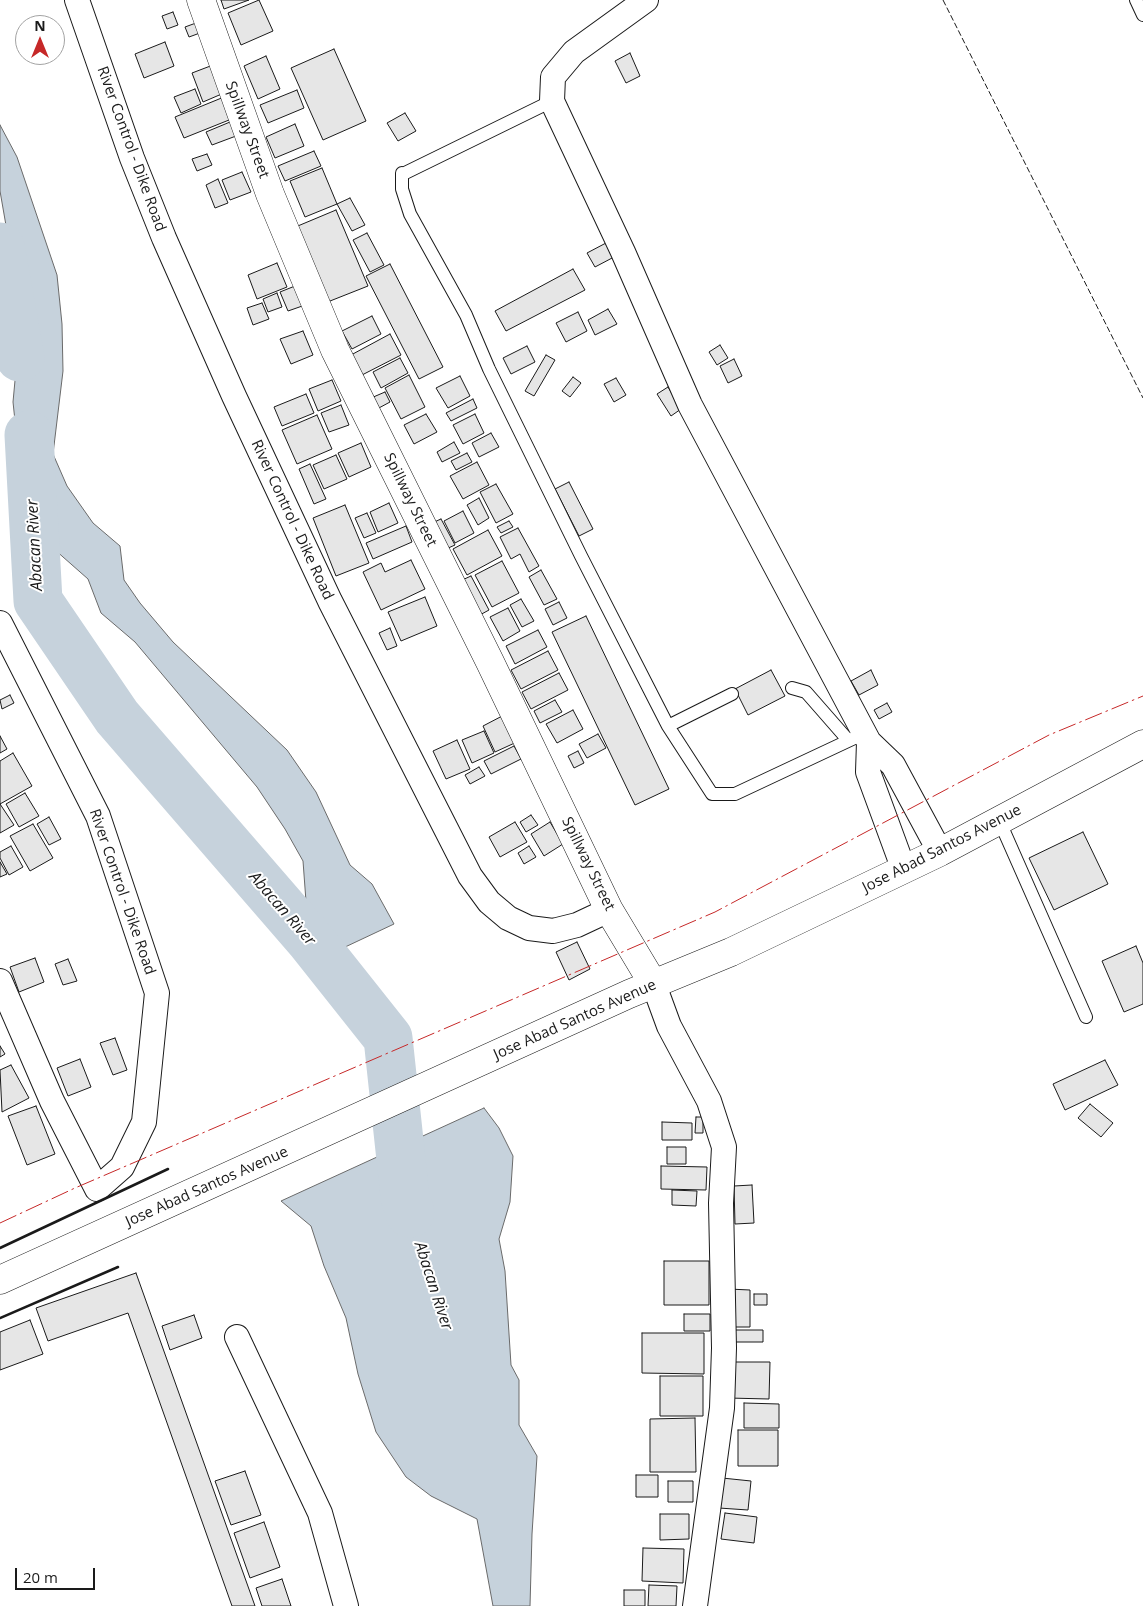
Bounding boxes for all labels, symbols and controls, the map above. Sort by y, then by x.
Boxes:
north arrow [15,15,65,65]
text: N [34,16,46,35]
street label: River Control - Dike Road [93,64,169,234]
street label: Spillway Street [221,79,273,181]
street label: River Control - Dike Road [247,437,337,603]
street label: Spillway Street [380,450,440,550]
water label: Abacan River [23,499,47,591]
street label: Jose Abad Santos Avenue [860,801,1024,897]
street label: River Control - Dike Road [85,807,159,977]
street label: Spillway Street [558,814,618,914]
water label: Abacan River [245,868,319,950]
street label: Jose Abad Santos Avenue [491,976,659,1064]
street label: Jose Abad Santos Avenue [123,1143,291,1231]
water label: Abacan River [410,1239,456,1333]
scale bar [18,1558,98,1590]
text: 20 m [23,1567,58,1587]

